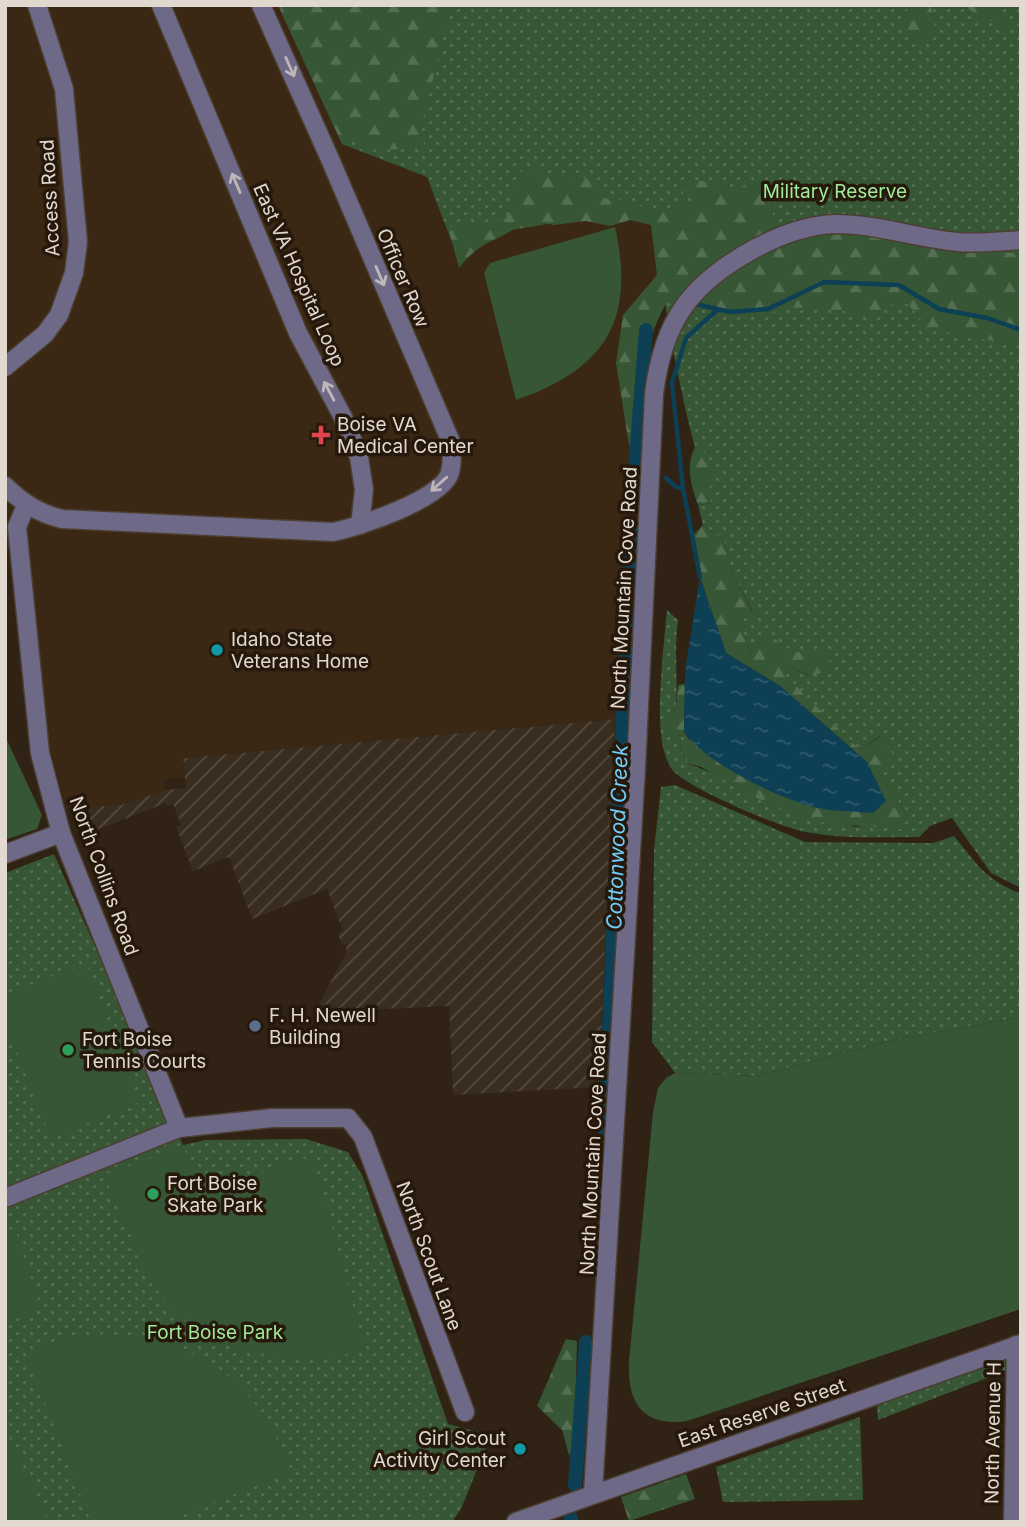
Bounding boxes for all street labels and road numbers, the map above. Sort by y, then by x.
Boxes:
street label: Access Road [35,139,65,257]
street label: East VA Hospital Loop [248,180,350,370]
street label: Officer Row [372,225,434,331]
street label: North Mountain Cove Road [606,466,642,710]
street label: North Collins Road [65,793,143,959]
street label: North Mountain Cove Road [575,1032,611,1276]
street label: North Scout Lane [391,1178,467,1334]
street label: North Avenue H [980,1362,1006,1504]
street label: East Reserve Street [675,1374,849,1452]

